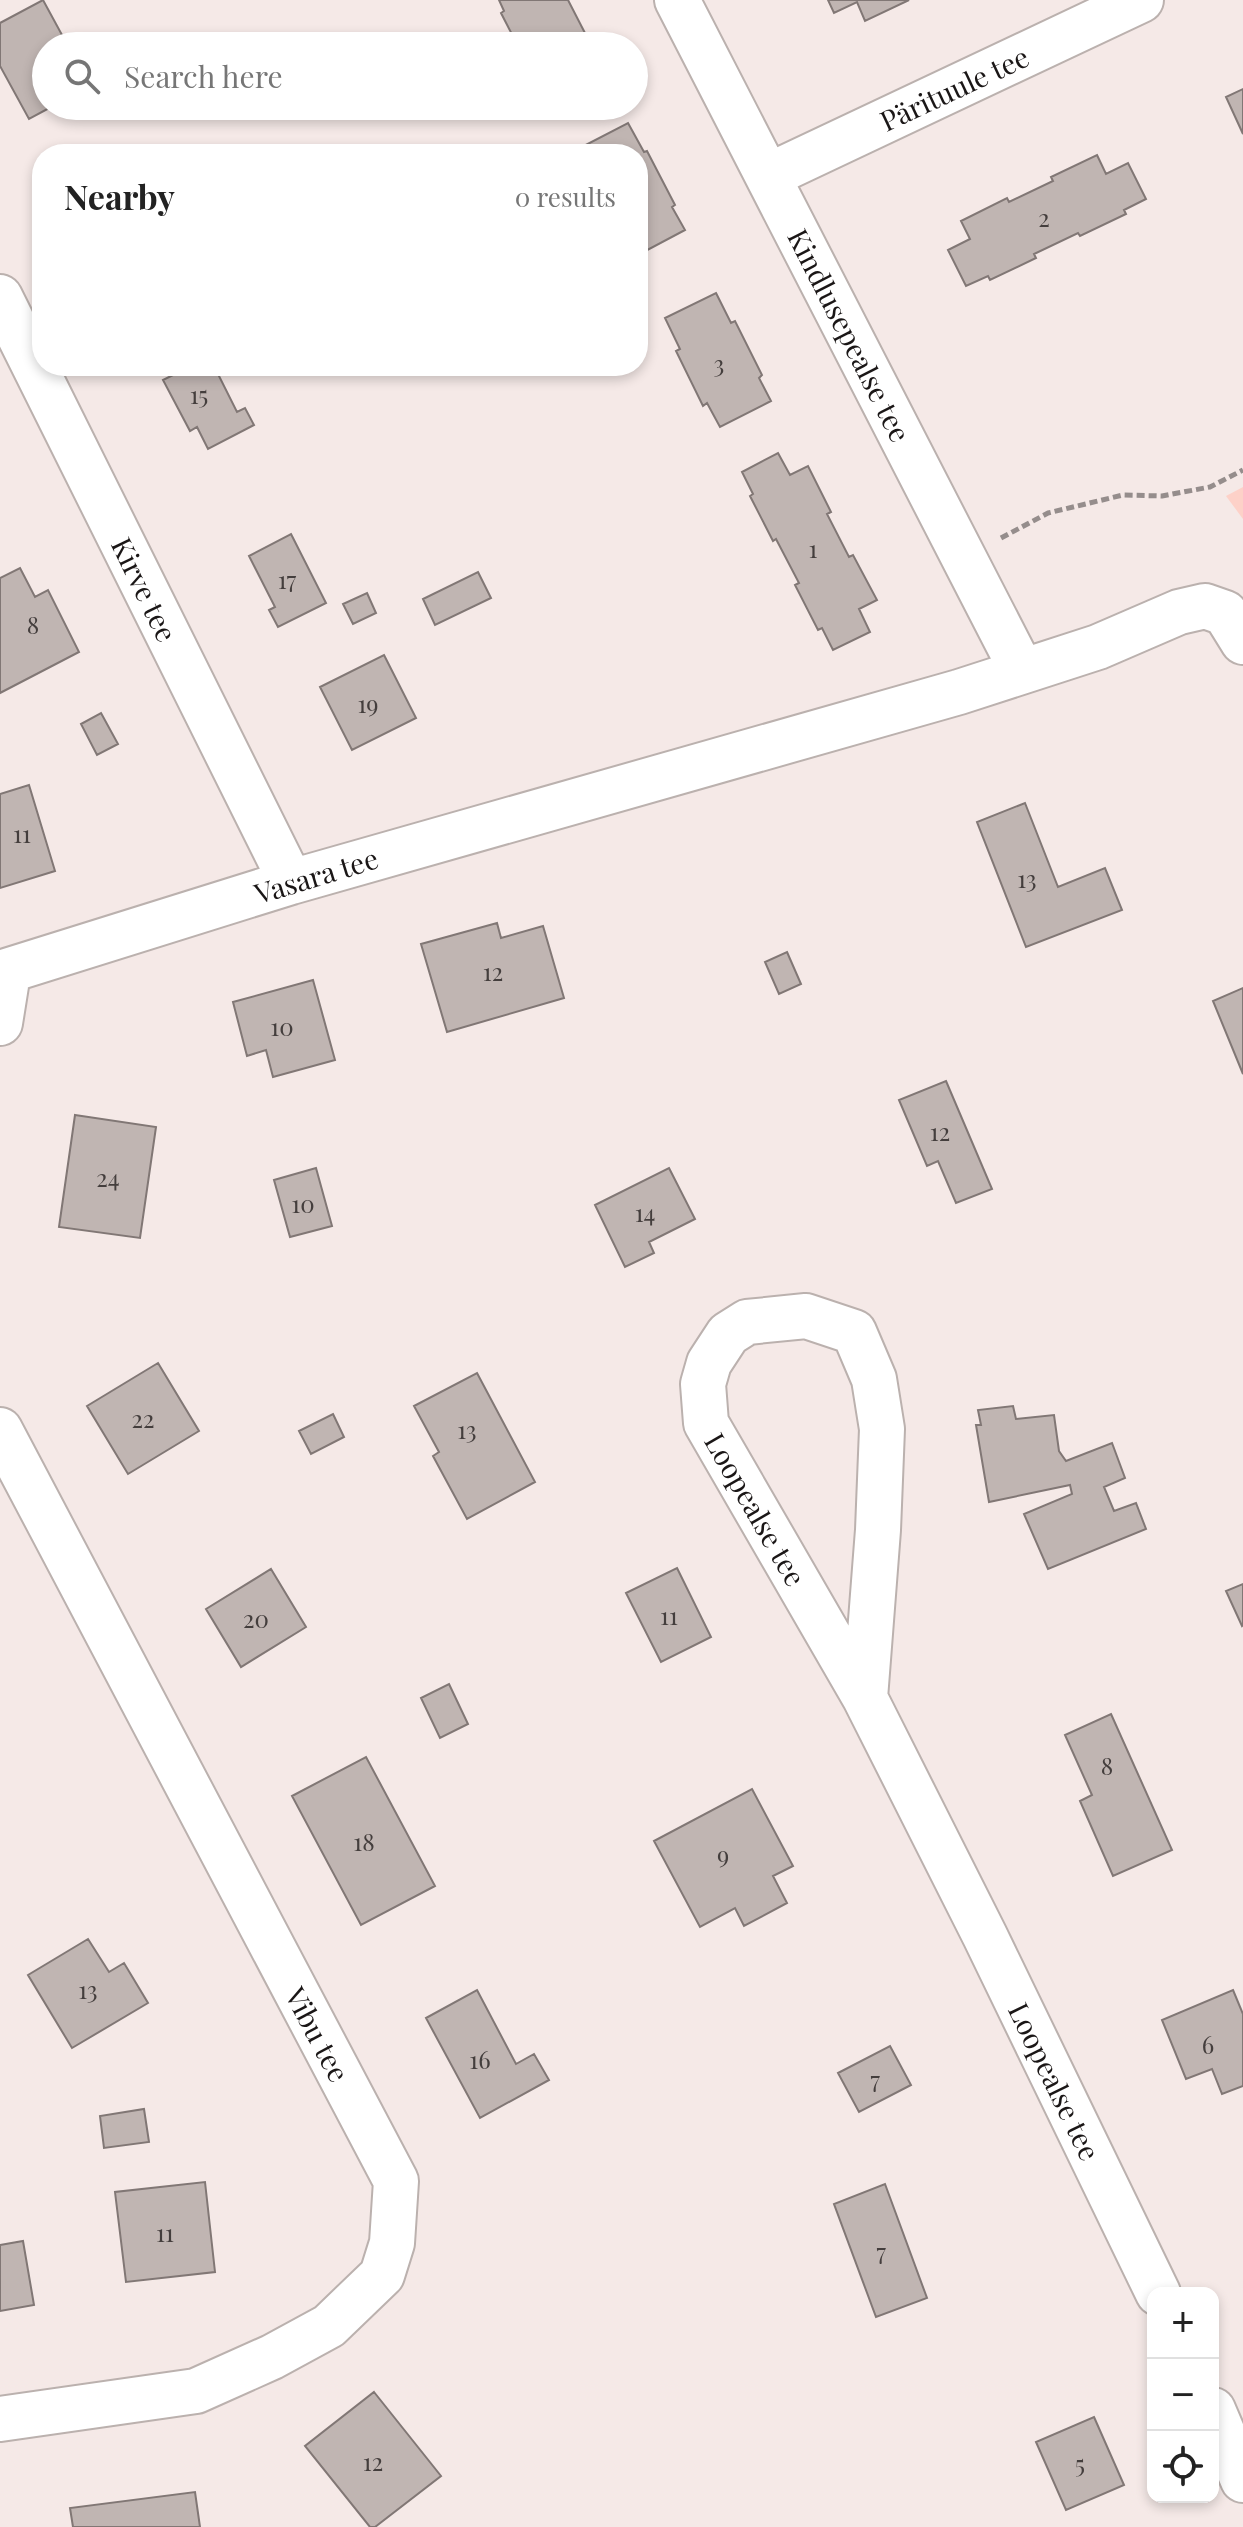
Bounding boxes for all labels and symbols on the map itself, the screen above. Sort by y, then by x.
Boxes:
street label: Pärituule tee [874,37,1034,139]
house number: 2 [1038,201,1050,233]
street label: Kindlusepealse tee [780,222,920,448]
house number: 3 [714,347,724,379]
house number: 15 [190,378,208,410]
street label: Kirve tee [104,531,186,647]
house number: 1 [809,532,818,564]
house number: 17 [278,563,297,595]
house number: 8 [27,608,39,640]
house number: 19 [357,687,379,719]
house number: 11 [13,817,31,849]
street label: Vasara tee [249,839,382,912]
house number: 13 [1017,862,1037,894]
house number: 12 [483,955,503,987]
house number: 10 [270,1010,294,1042]
house number: 12 [930,1115,950,1147]
house number: 24 [96,1161,120,1193]
house number: 10 [291,1187,315,1219]
house number: 14 [635,1196,655,1228]
house number: 22 [132,1402,155,1434]
house number: 13 [457,1413,477,1445]
street label: Loopealse tee [697,1426,815,1592]
house number: 11 [660,1599,678,1631]
house number: 20 [243,1602,269,1634]
house number: 8 [1101,1749,1113,1781]
house number: 18 [353,1825,375,1857]
house number: 9 [717,1838,729,1870]
house number: 13 [78,1973,98,2005]
street label: Vibu tee [277,1979,358,2088]
street label: Loopealse tee [1001,1996,1109,2166]
house number: 6 [1202,2028,1214,2060]
house number: 16 [469,2043,491,2075]
house number: 7 [870,2063,880,2095]
house number: 11 [156,2216,174,2248]
house number: 7 [876,2235,886,2267]
house number: 12 [363,2445,383,2477]
house number: 5 [1075,2447,1085,2479]

